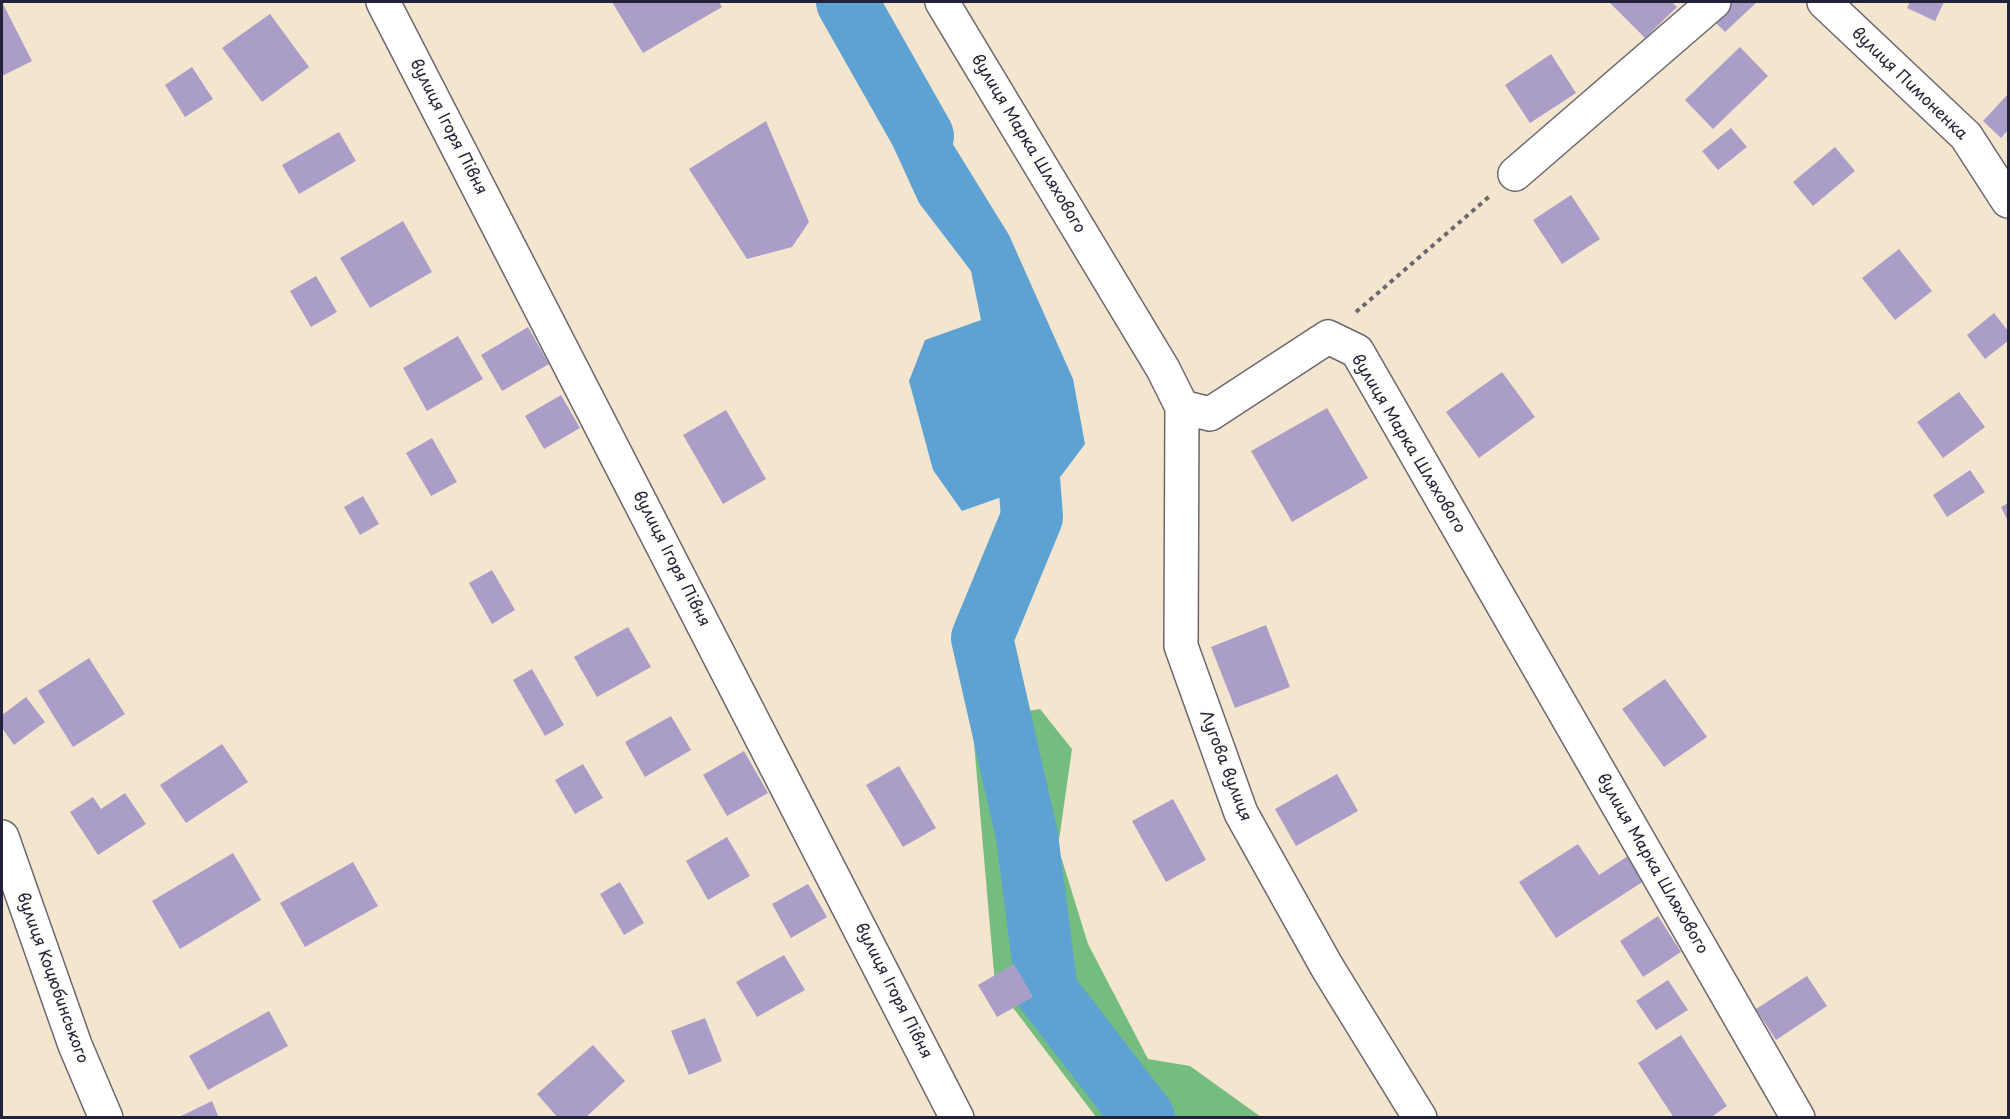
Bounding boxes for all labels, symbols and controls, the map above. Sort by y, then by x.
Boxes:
street label: вулиця Пимоненка [1847,24,1971,144]
street label: вулиця Марка Шляхового [967,51,1089,237]
street label: вулиця Ігоря Півня [405,56,491,198]
street label: вулиця Марка Шляхового [1347,351,1469,537]
street label: вулиця Ігоря Півня [628,488,714,630]
street label: Лугова вулиця [1195,708,1255,824]
street label: вулиця Марка Шляхового [1592,770,1712,958]
street label: вулиця Коцюбинського [12,890,92,1066]
street label: вулиця Ігоря Півня [850,920,936,1062]

